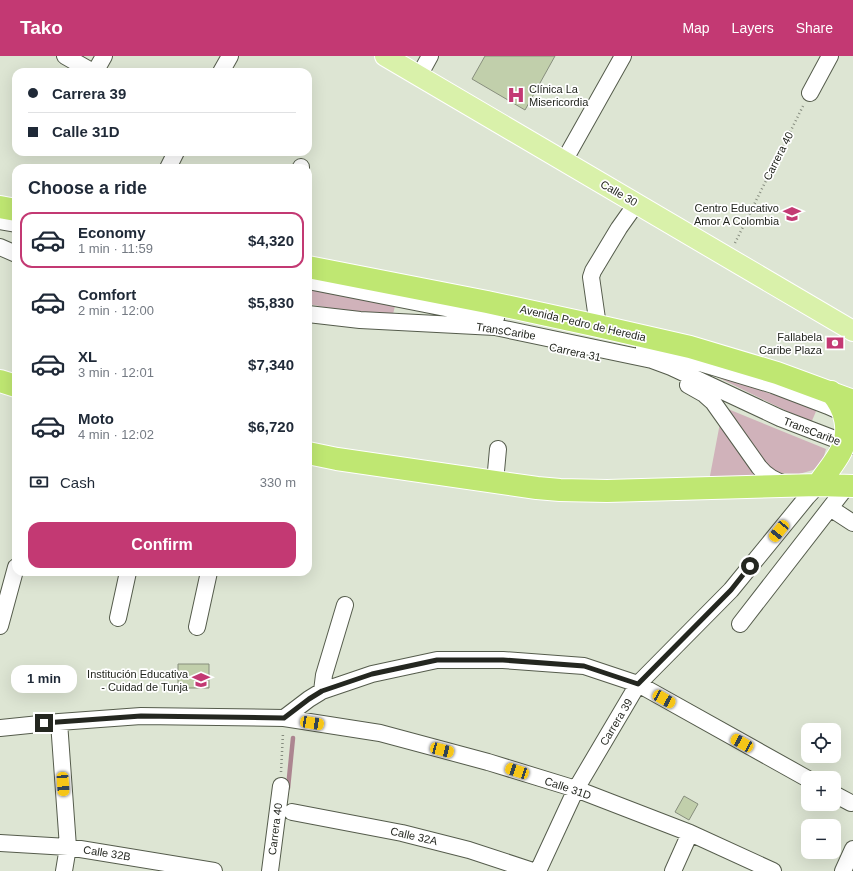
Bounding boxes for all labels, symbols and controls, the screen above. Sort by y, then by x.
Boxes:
text: Tako [20,17,63,38]
text: Map [682,20,710,36]
text: Layers [732,20,774,36]
text: Share [796,20,833,36]
place label: Clínica La Misericordia [529,83,589,108]
text: Carrera 39 [52,85,126,102]
hospital icon: Clínica La Misericordia [506,85,526,105]
text: Calle 31D [52,123,120,140]
street label: Carrera 40 [761,130,795,182]
text: Choose a ride [28,178,147,198]
street label: Calle 30 [599,178,639,208]
place label: Centro Educativo Amor A Colombia [694,202,780,227]
school or university icon: Centro Educativo Amor A Colombia [782,204,802,224]
icon: car [30,222,66,258]
text: Economy [78,224,146,241]
text: $4,320 [248,232,294,249]
text: 1 min · 11:59 [78,241,153,256]
icon: car [30,284,66,320]
text: Comfort [78,286,136,303]
text: $5,830 [248,294,294,311]
text: 2 min · 12:00 [78,303,154,318]
street label: Avenida Pedro de Heredia [519,303,648,344]
street label: TransCaribe [475,320,537,342]
place label: Fallabela Caribe Plaza [759,331,823,356]
bank icon: Fallabela Caribe Plaza [825,333,845,353]
street label: Carrera 31 [548,341,602,363]
icon: car [30,346,66,382]
text: XL [78,348,97,365]
text: $7,340 [248,356,294,373]
text: 3 min · 12:01 [78,365,154,380]
icon: car [30,408,66,444]
text: Moto [78,410,114,427]
street label: TransCaribe [782,415,842,447]
text: $6,720 [248,418,294,435]
text: 4 min · 12:02 [78,427,154,442]
icon: cash [28,471,50,493]
text: Cash [60,474,95,491]
text: 330 m [260,475,296,490]
car [767,518,791,544]
button: Confirm [28,522,296,568]
route start [741,557,759,575]
callout: 1 min [11,665,77,693]
place label: Institución Educativa - Cuidad de Tunja [87,668,189,693]
school or university icon: Institución Educativa - Cuidad de Tunja [191,670,211,690]
text: 1 min [27,671,61,686]
car [651,688,677,710]
street label: Carrera 39 [597,696,635,748]
route end [35,714,53,732]
car [299,715,325,731]
map controls [801,723,841,859]
button: locate [801,723,841,763]
car [729,732,755,754]
car [429,741,455,759]
car [504,762,530,780]
button: + [801,771,841,811]
car [56,772,70,796]
street label: Calle 31D [543,774,593,802]
street label: Carrera 40 [266,802,284,856]
button: − [801,819,841,859]
street label: Calle 32A [389,825,439,847]
street label: Calle 32B [83,843,131,863]

